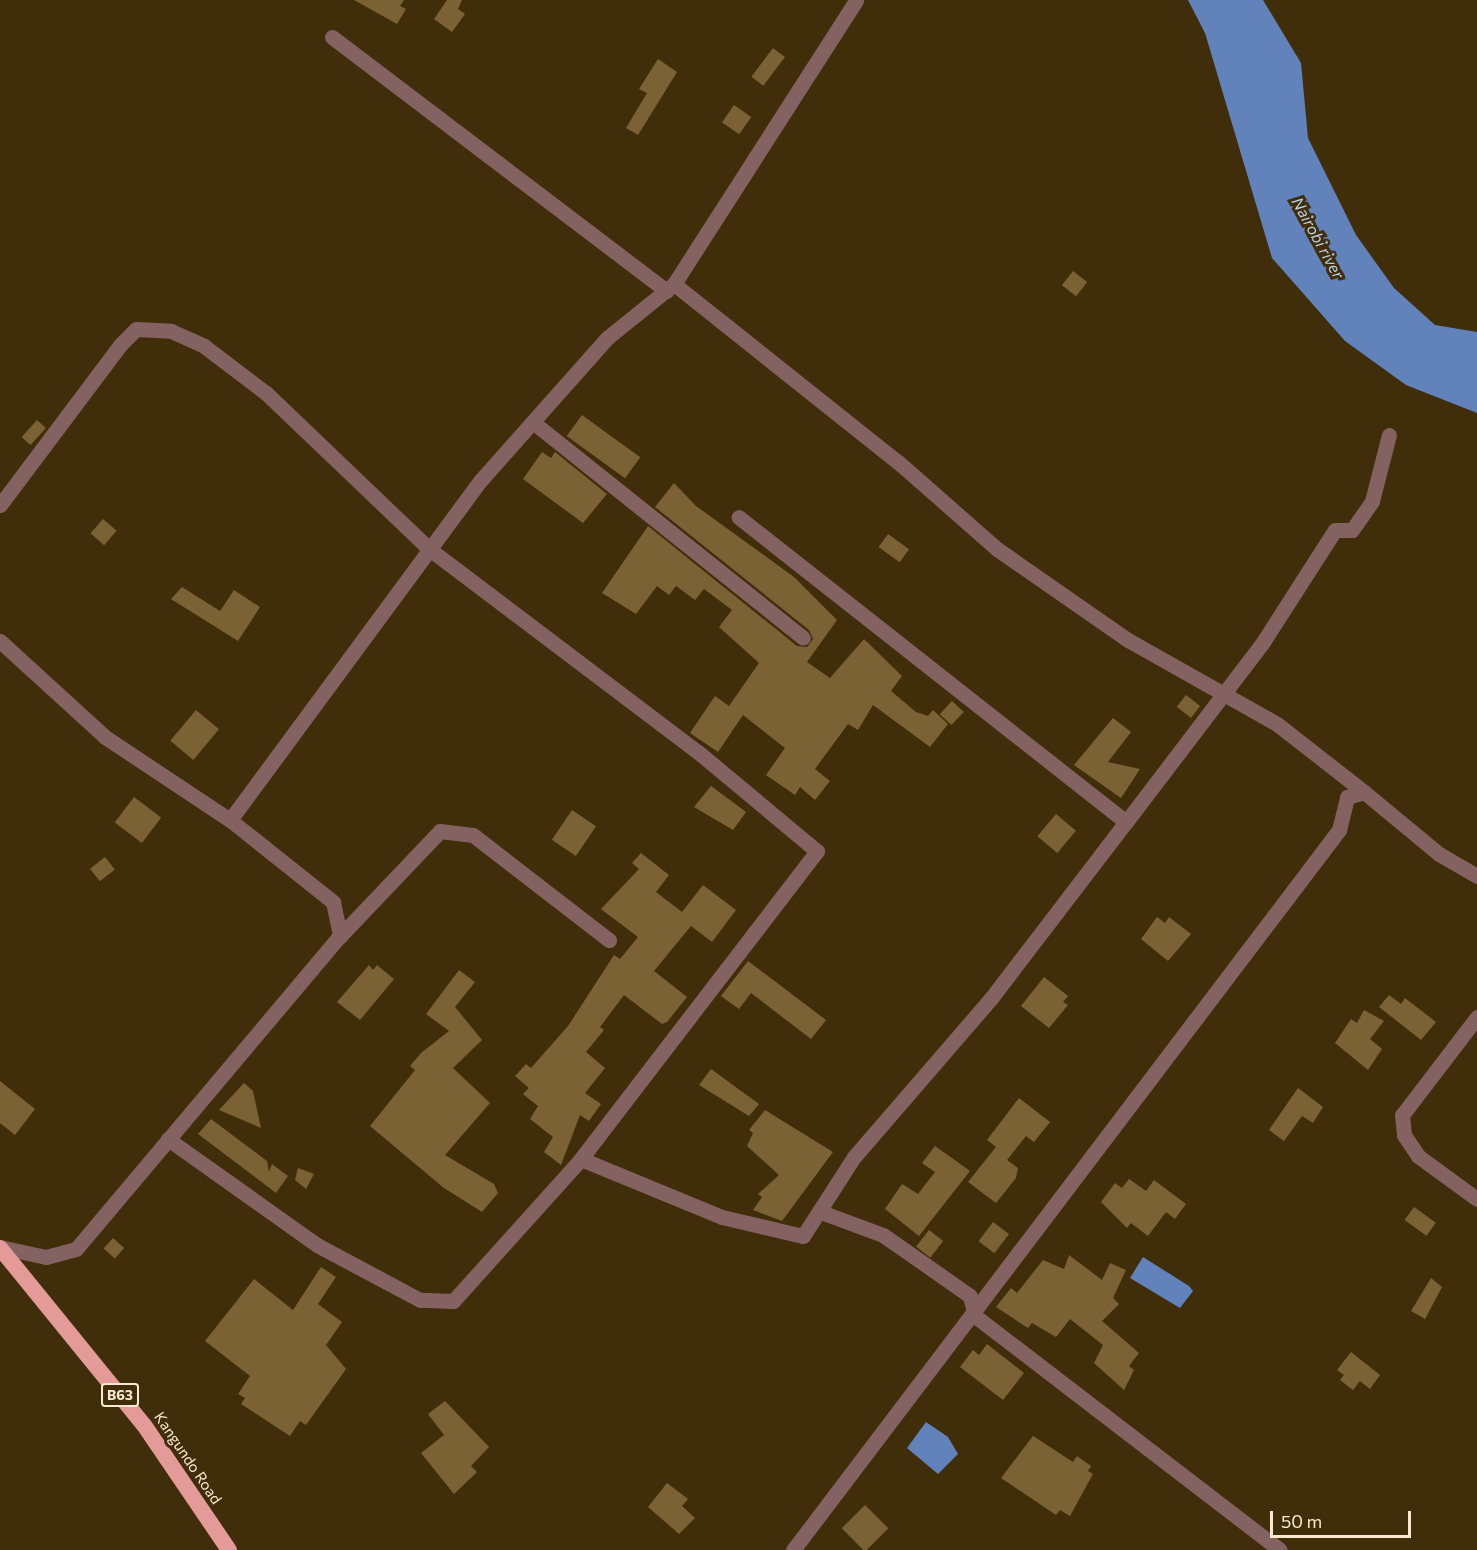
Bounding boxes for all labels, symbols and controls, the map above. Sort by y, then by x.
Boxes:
water label: Nairobi river [1288,194,1348,282]
road number: B63 [100,1384,140,1406]
street label: Kangundo Road [151,1409,225,1507]
scale bar [1273,1499,1414,1537]
text: 50 m [1281,1510,1322,1532]

